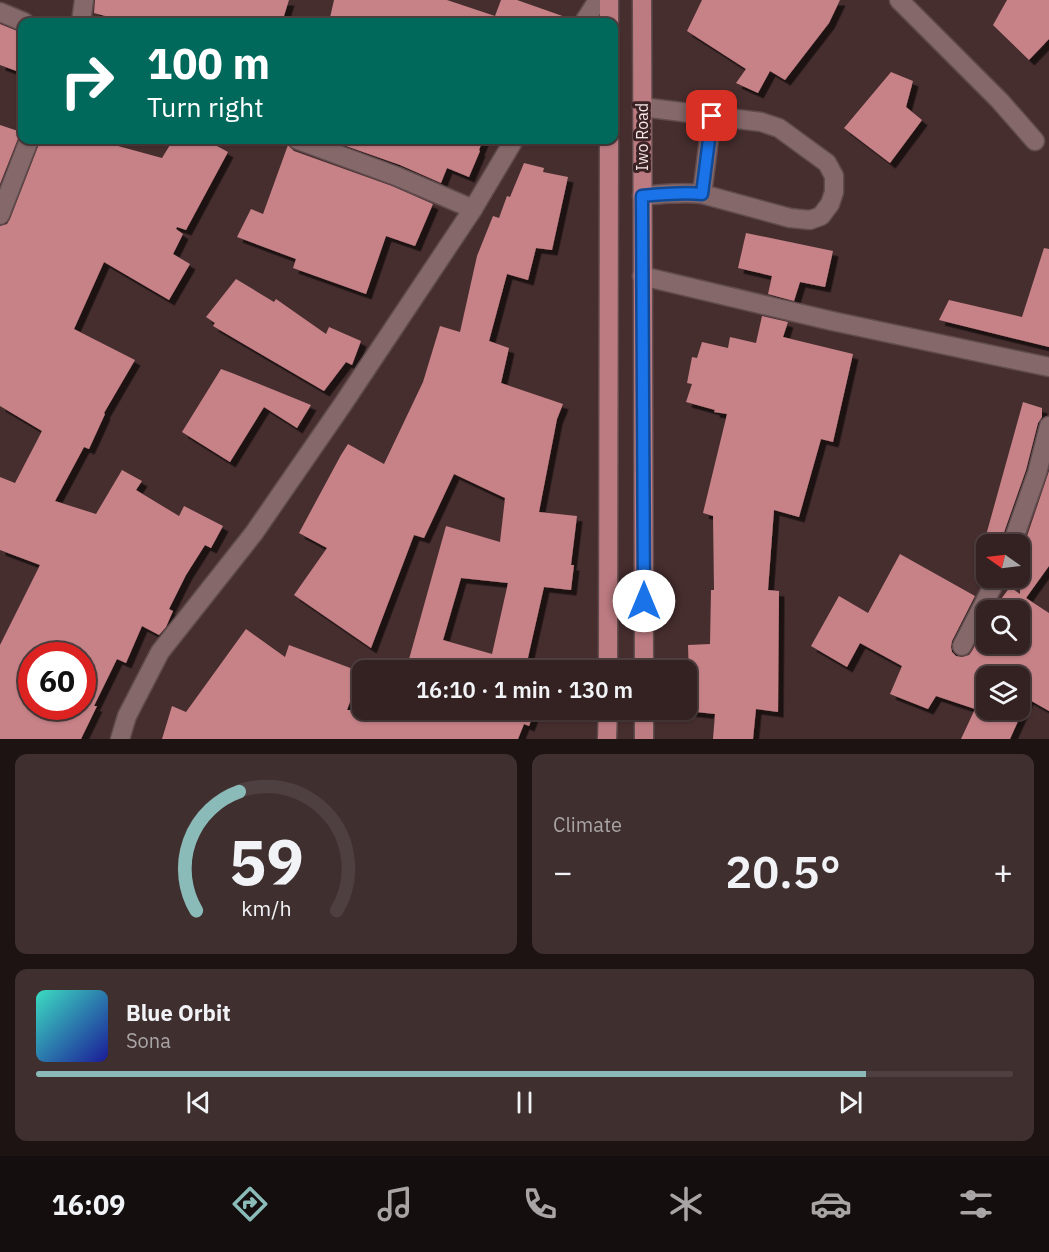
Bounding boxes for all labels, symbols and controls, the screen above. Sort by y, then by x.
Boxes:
text: 100 m [147,36,270,91]
icon: right [48,42,126,120]
text: Turn right [147,89,264,124]
pin [686,90,737,141]
icon: arrive [695,99,728,132]
street label: Iwo Road [632,103,652,171]
north arrow [976,534,1030,588]
map controls [976,534,1030,720]
position arrow [612,569,676,633]
button: search [976,600,1030,654]
speed limit sign: 60 [18,642,96,720]
button: layers [976,666,1030,720]
text: 16:10 · 1 min · 130 m [416,675,633,704]
text: Climate [553,811,622,838]
text: 59 [229,821,303,902]
text: 20.5° [725,842,841,900]
text: − [553,850,573,893]
text: + [993,850,1013,893]
text: km/h [241,894,291,922]
text: Blue Orbit [126,998,231,1027]
text: Sona [126,1027,171,1054]
icon: previous [182,1086,215,1119]
icon: pause [508,1086,541,1119]
icon: next [834,1086,867,1119]
icon: directions [229,1183,271,1225]
icon: music [374,1183,416,1225]
icon: phone [519,1183,561,1225]
icon: climate [665,1183,707,1225]
icon: car [810,1183,852,1225]
icon: filters [955,1183,997,1225]
text: 16:09 [52,1187,125,1222]

